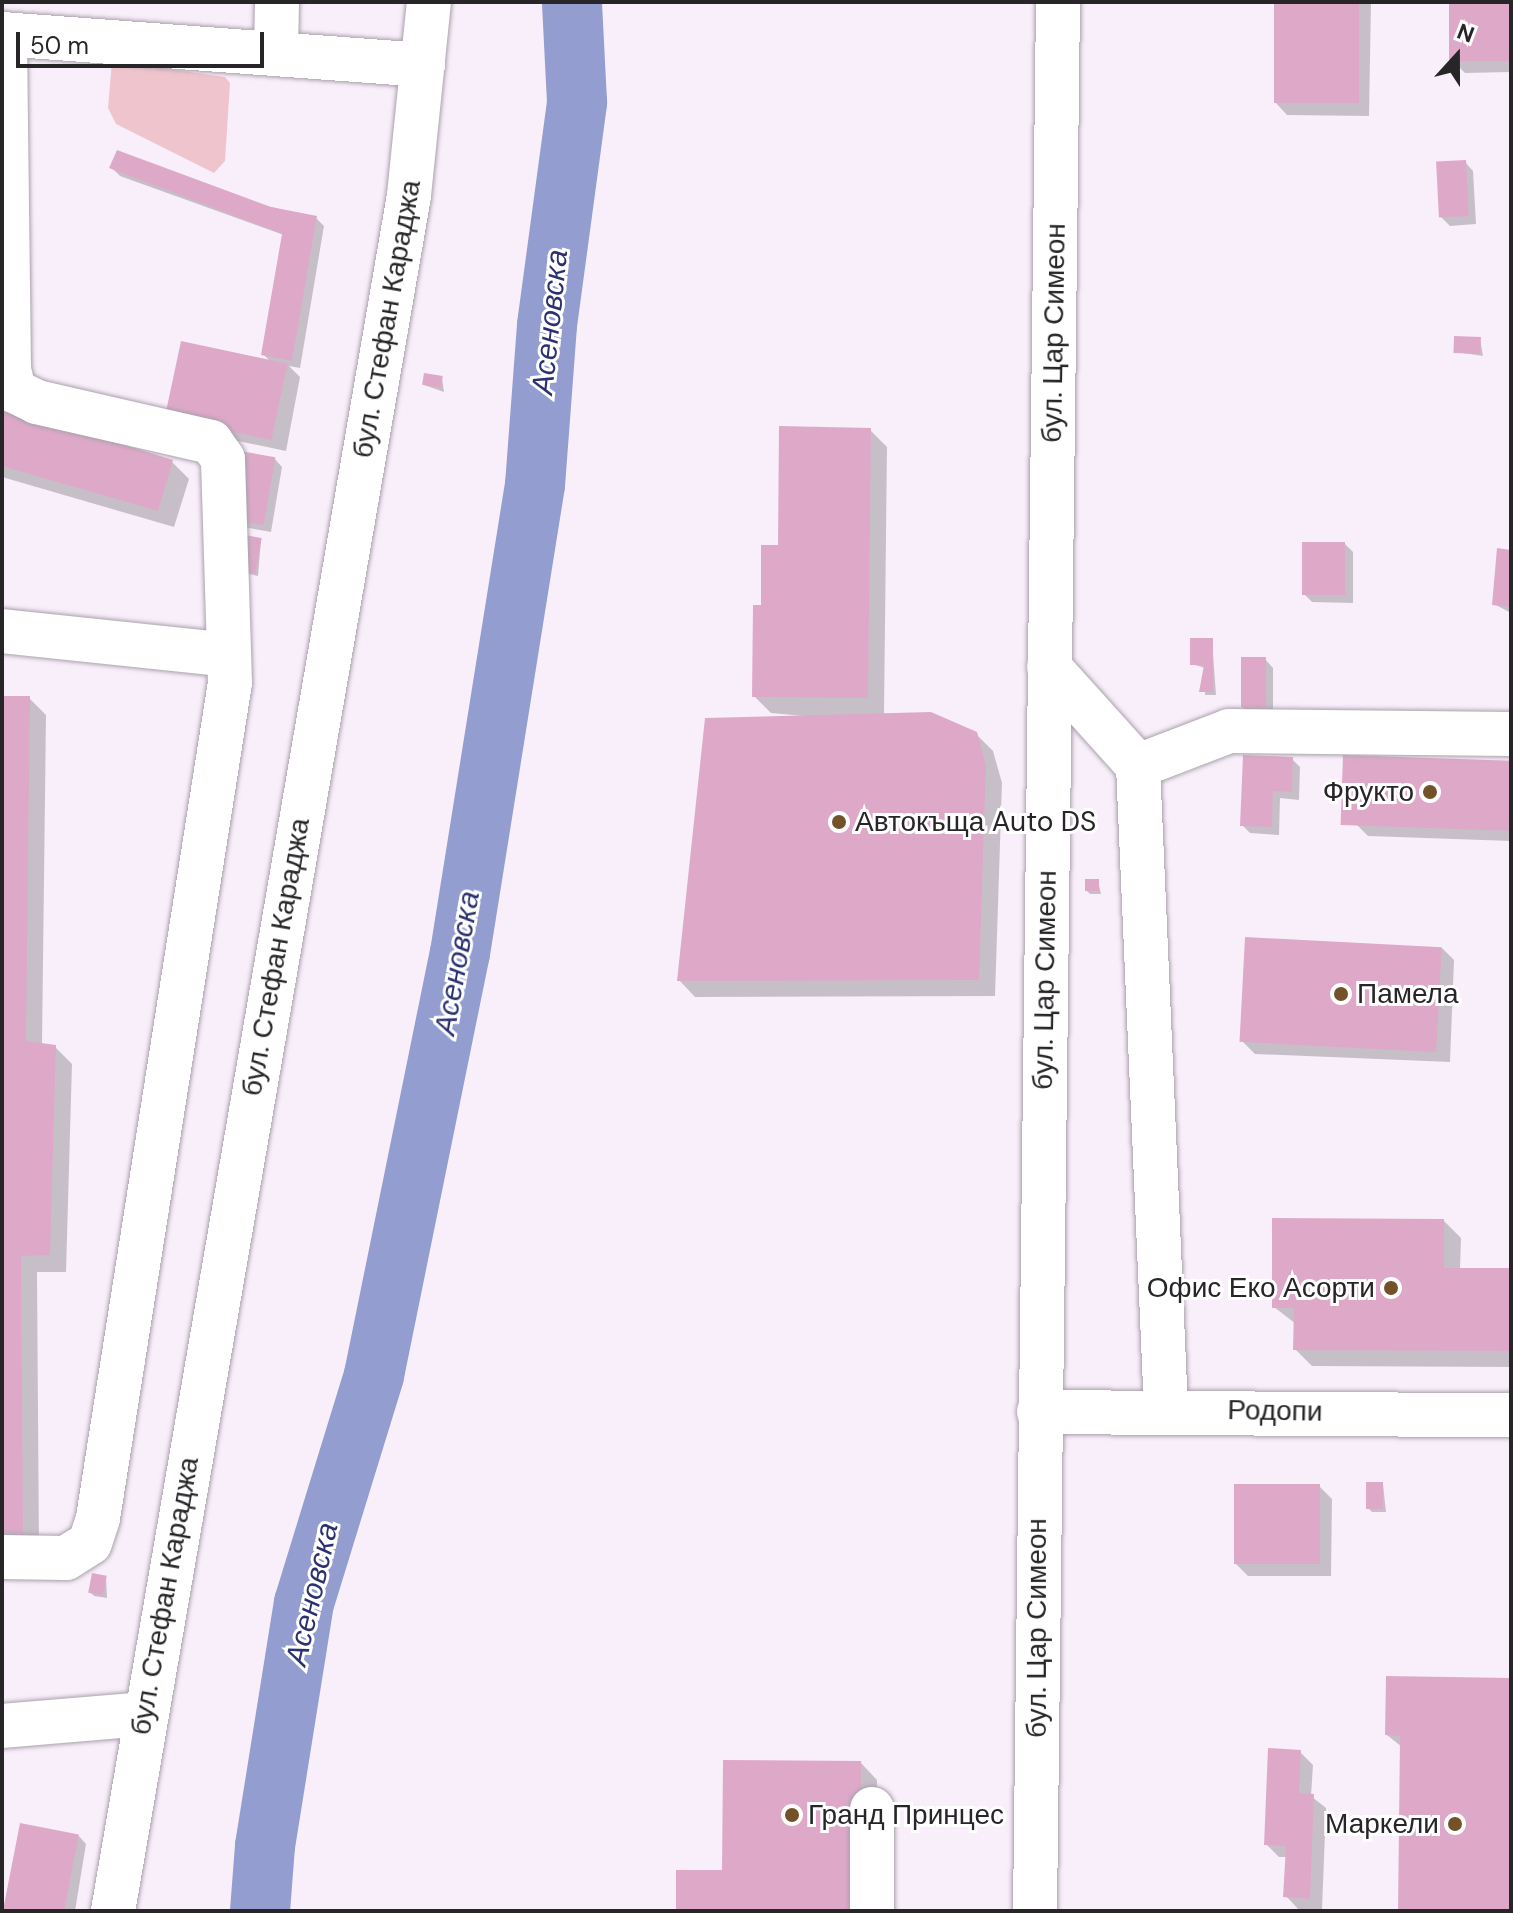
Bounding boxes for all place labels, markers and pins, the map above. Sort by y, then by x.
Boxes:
place label: Фрукто [1323,775,1414,809]
marker: Фрукто [1421,783,1439,801]
place label: Автокъща Auto DS [855,805,1096,839]
marker: Автокъща Auto DS [830,813,848,831]
place label: Памела [1357,977,1458,1011]
marker: Памела [1332,985,1350,1003]
place label: Офис Еко Асорти [1147,1271,1375,1305]
marker: Офис Еко Асорти [1382,1279,1400,1297]
place label: Гранд Принцес [808,1798,1004,1832]
marker: Гранд Принцес [783,1806,801,1824]
place label: Маркели [1325,1807,1439,1841]
marker: Маркели [1446,1815,1464,1833]

